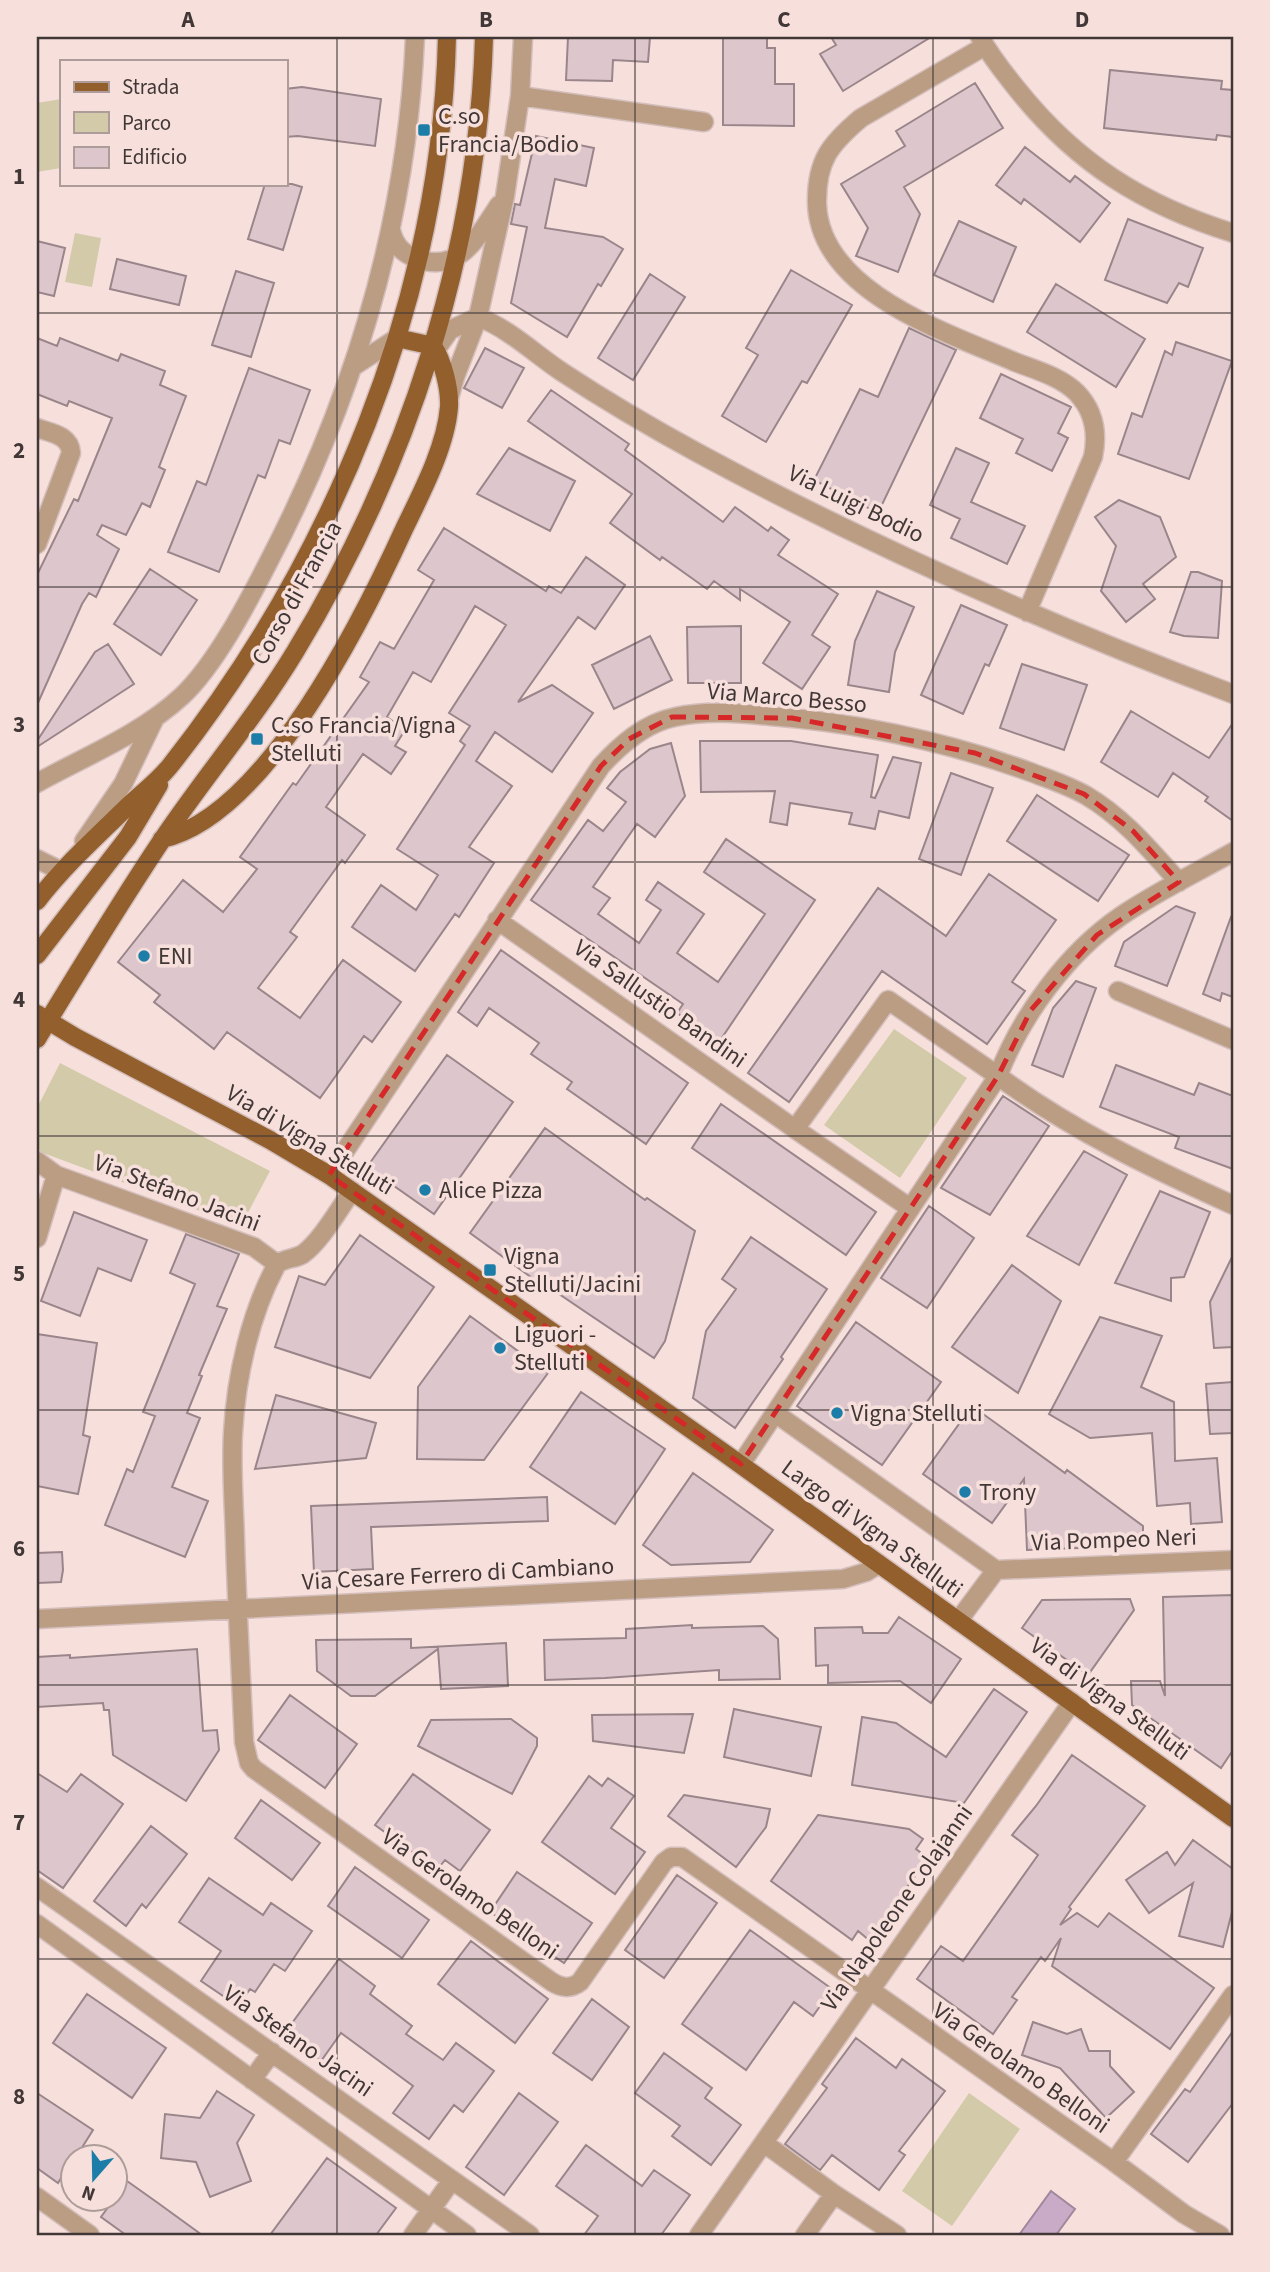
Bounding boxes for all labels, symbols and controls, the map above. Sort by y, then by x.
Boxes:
text: A [180,3,195,36]
text: B [479,3,493,36]
text: C [777,3,791,36]
text: D [1075,3,1089,36]
legend [60,60,287,186]
text: Strada [122,72,179,102]
place label: C.so Francia/Bodio [438,99,579,162]
text: Parco [122,108,171,138]
marker: C.so Francia/Bodio [416,122,432,138]
text: Edificio [122,142,187,172]
text: 1 [13,160,25,193]
text: 2 [13,434,25,467]
street label: Via Luigi Bodio [782,456,930,552]
street label: Corso di Francia [243,514,351,672]
street label: Via Marco Besso [706,674,868,722]
text: 3 [13,708,25,741]
place label: C.so Francia/Vigna Stelluti [271,708,456,771]
marker: C.so Francia/Vigna Stelluti [249,731,265,747]
street label: Via Sallustio Bandini [566,931,754,1077]
place label: ENI [158,939,193,974]
marker: ENI [136,948,152,964]
text: 4 [13,983,25,1016]
street label: Via di Vigna Stelluti [219,1076,401,1204]
street label: Via Stefano Jacini [89,1145,265,1241]
place label: Alice Pizza [439,1173,543,1208]
marker: Alice Pizza [417,1182,433,1198]
place label: Vigna Stelluti/Jacini [504,1239,641,1302]
text: 5 [13,1257,25,1290]
marker: Vigna Stelluti/Jacini [482,1262,498,1278]
place label: Liguori - Stelluti [514,1317,596,1380]
marker: Liguori - Stelluti [492,1340,508,1356]
place label: Vigna Stelluti [851,1396,983,1431]
marker: Vigna Stelluti [829,1405,845,1421]
street label: Largo di Vigna Stelluti [774,1451,970,1607]
place label: Trony [979,1475,1036,1510]
marker: Trony [957,1484,973,1500]
street label: Via Pompeo Neri [1031,1520,1197,1560]
text: 6 [13,1532,25,1565]
street label: Via Cesare Ferrero di Cambiano [301,1548,615,1600]
street label: Via di Vigna Stelluti [1023,1629,1197,1769]
street label: Via Napoleone Colajanni [812,1798,982,2018]
text: 7 [13,1806,25,1839]
street label: Via Gerolamo Belloni [374,1820,566,1968]
street label: Via Stefano Jacini [216,1976,380,2106]
street label: Via Gerolamo Belloni [925,1994,1117,2142]
text: 8 [13,2080,25,2113]
north arrow [60,2142,130,2212]
text: N [78,2178,99,2207]

